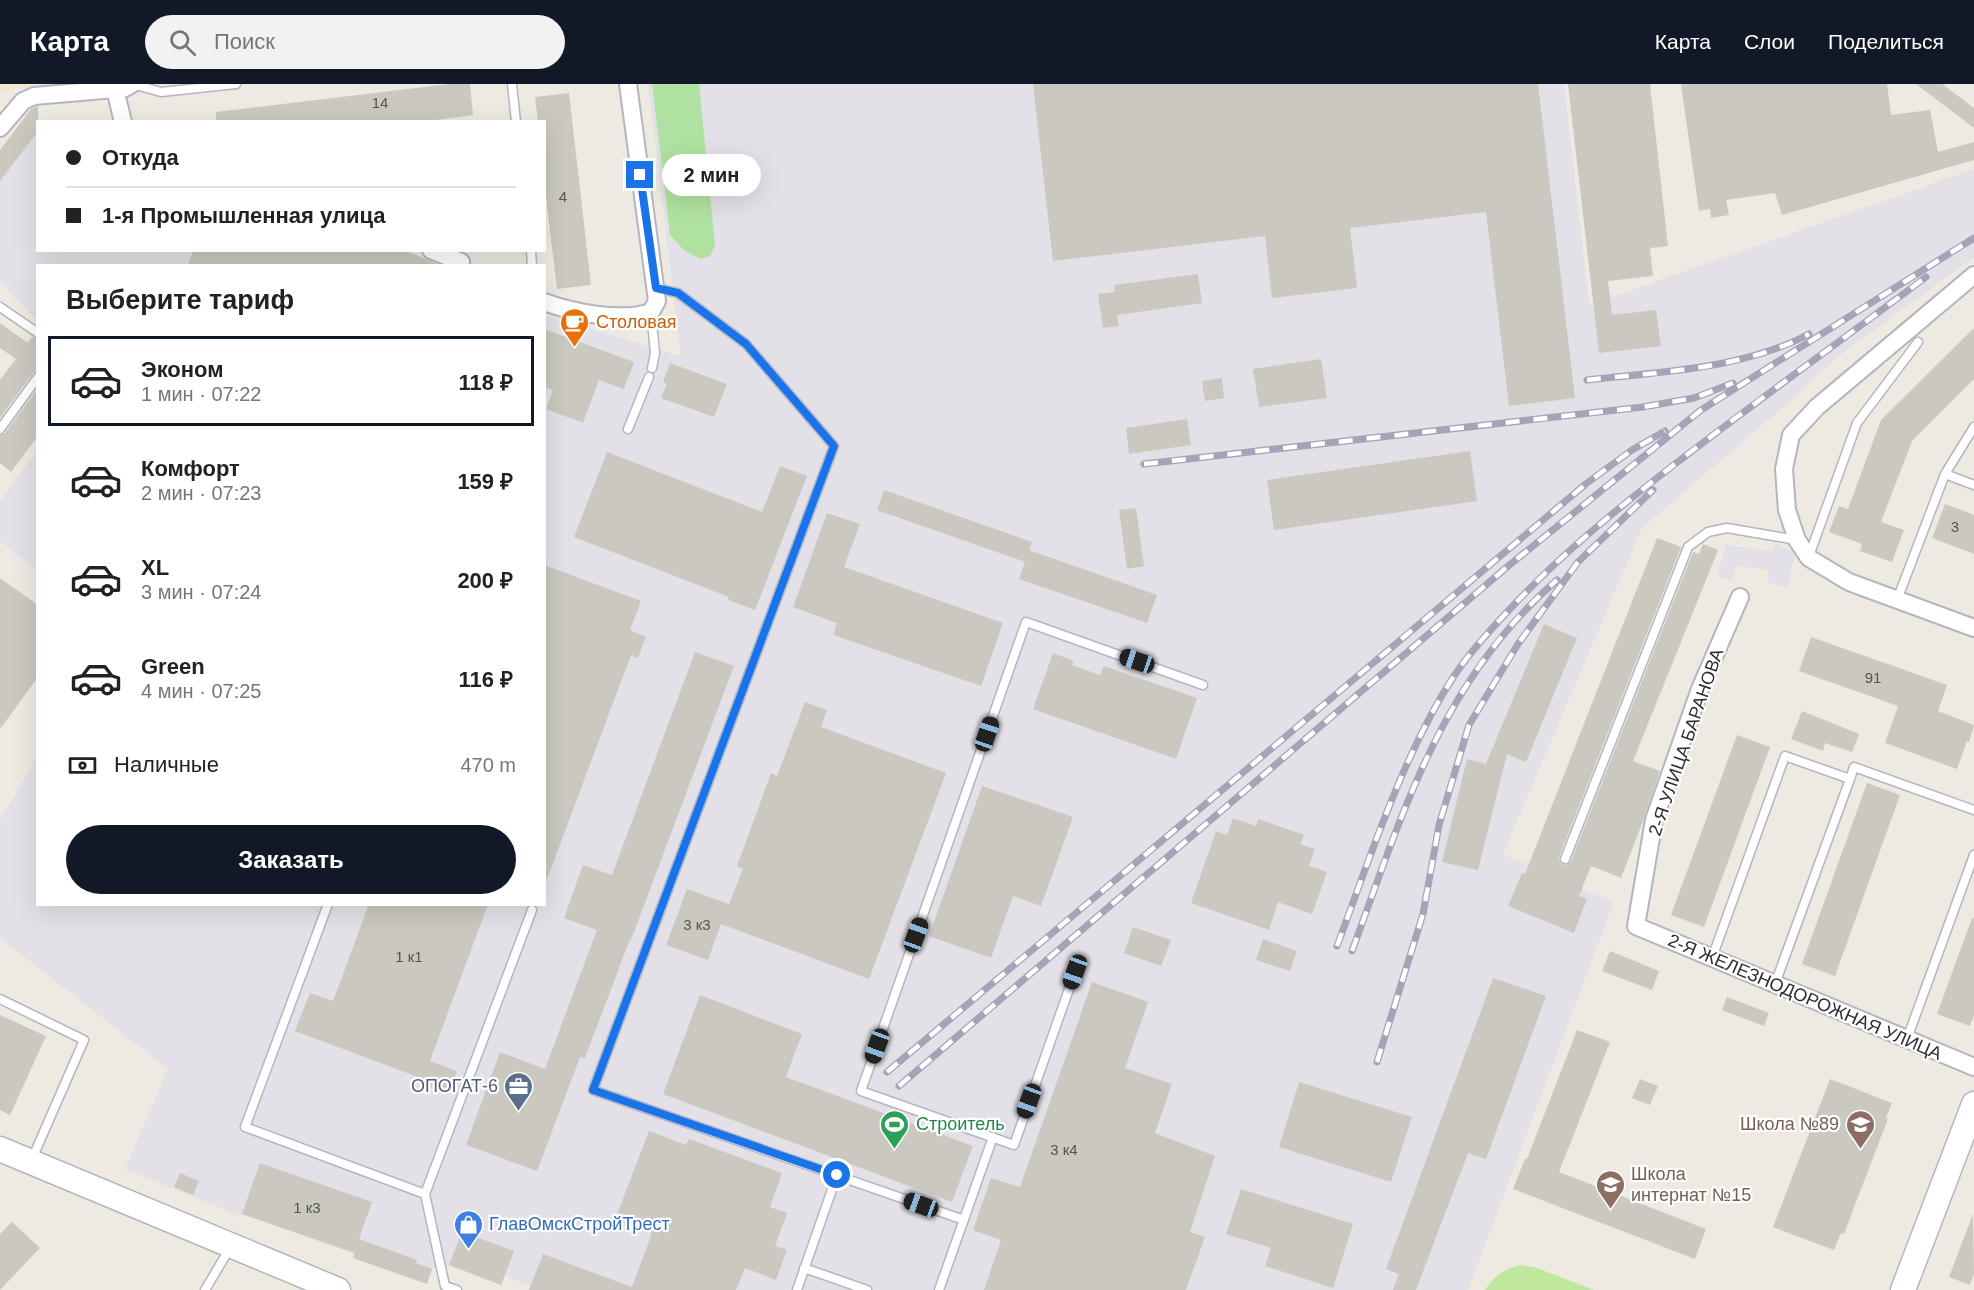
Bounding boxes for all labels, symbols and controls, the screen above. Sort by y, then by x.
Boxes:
search box [145,15,565,69]
text: Карта [30,26,109,57]
icon: search [166,26,199,59]
text: Поиск [214,29,275,54]
text: Карта [1655,30,1711,53]
text: Слои [1744,30,1795,53]
text: Поделиться [1828,30,1944,53]
house number: 14 [372,94,388,111]
text: Откуда [102,145,179,170]
callout: 2 мин [661,154,760,196]
route end [626,161,653,188]
text: 2 мин [684,164,739,186]
house number: 4 [559,188,567,205]
text: 1-я Промышленная улица [102,203,385,228]
text: Выберите тариф [66,285,294,315]
cafe icon: Столовая [559,306,591,348]
place label: Столовая [596,312,677,332]
icon: car [69,354,123,408]
text: Эконом [141,357,224,382]
text: 118 ₽ [459,370,513,395]
text: 1 мин · 07:22 [141,383,261,405]
icon: car [69,453,123,507]
text: Комфорт [141,456,240,481]
text: 159 ₽ [457,469,513,494]
text: 2 мин · 07:23 [141,482,261,504]
house number: 3 [1951,518,1959,535]
icon: car [69,552,123,606]
text: XL [141,555,169,580]
text: 200 ₽ [457,568,513,593]
text: 3 мин · 07:24 [141,581,261,603]
street label: 2-Я УЛИЦА БАРАНОВА [1645,646,1727,838]
car [1117,647,1157,675]
icon: car [69,651,123,705]
text: Green [141,654,205,679]
text: 116 ₽ [459,667,513,692]
house number: 91 [1865,669,1881,686]
text: 4 мин · 07:25 [141,680,261,702]
car [973,714,1001,754]
icon: cash [66,749,99,782]
text: Наличные [114,752,219,777]
text: 470 m [460,754,516,776]
button: Заказать [66,825,516,894]
car [901,915,931,955]
house number: 3 к3 [683,916,711,933]
street label: 2-Я ЖЕЛЕЗНОДОРОЖНАЯ УЛИЦА [1665,930,1945,1064]
house number: 1 к1 [395,948,423,965]
car [1060,952,1090,992]
car [862,1026,892,1066]
office icon: ОПОГАТ-6 [503,1070,535,1112]
place label: ОПОГАТ-6 [411,1076,498,1096]
car [1014,1081,1044,1121]
sports icon: Строитель [879,1108,911,1150]
school or university icon: Школа №89 [1844,1108,1876,1150]
place label: Строитель [916,1114,1005,1134]
place label: Школа №89 [1740,1114,1839,1134]
house number: 3 к4 [1050,1141,1078,1158]
route start [823,1161,850,1188]
place label: Школа интернат №15 [1631,1164,1751,1205]
school or university icon: Школа интернат №15 [1594,1168,1626,1210]
car [901,1190,941,1220]
house number: 1 к3 [293,1199,321,1216]
shop icon: ГлавОмскСтройТрест [452,1208,484,1250]
place label: ГлавОмскСтройТрест [489,1214,670,1234]

